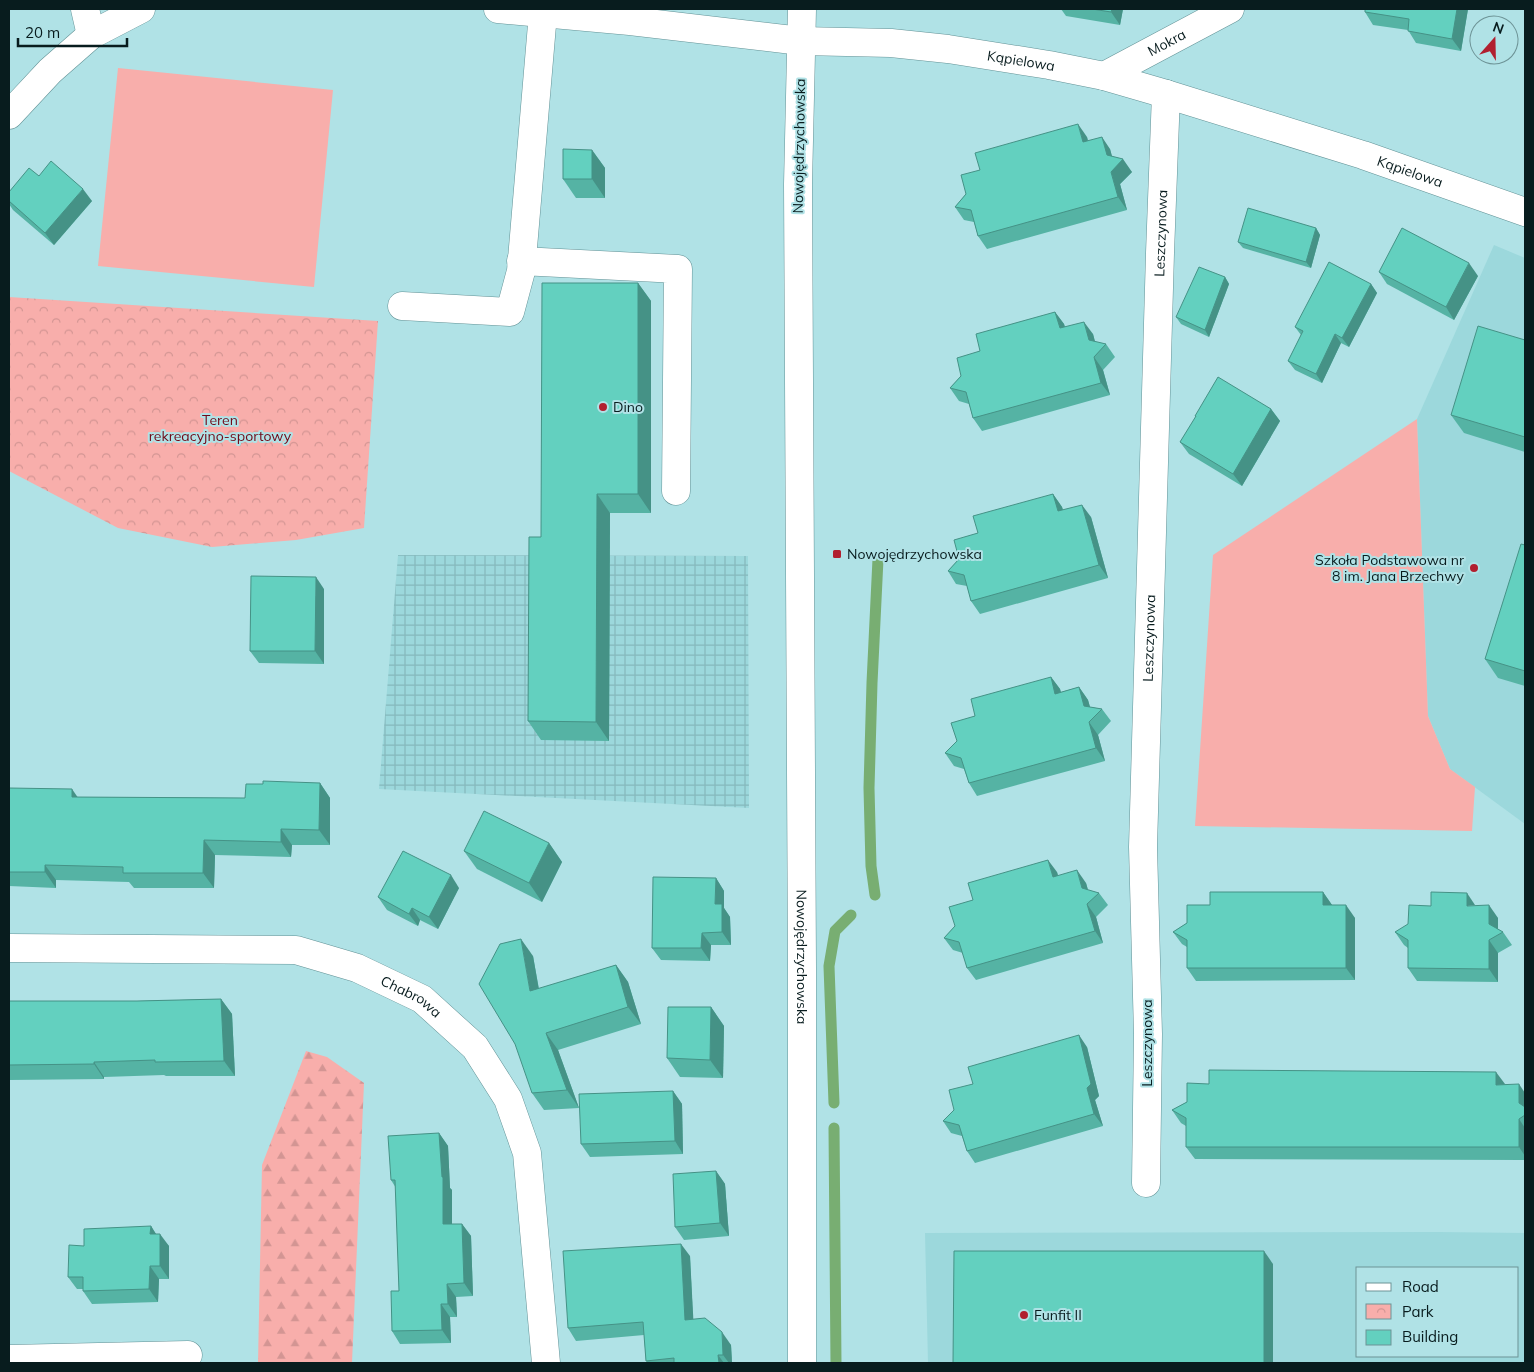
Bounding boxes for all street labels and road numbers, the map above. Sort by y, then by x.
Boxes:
street label: Mokra [1145,25,1189,60]
street label: Kąpielowa [986,46,1057,75]
street label: Nowojędrzychowska [789,78,809,214]
street label: Kąpielowa [1375,152,1445,191]
street label: Leszczynowa [1150,189,1171,277]
street label: Leszczynowa [1139,594,1159,682]
street label: Nowojędrzychowska [793,889,811,1024]
street label: Chabrowa [378,972,445,1021]
street label: Leszczynowa [1138,999,1156,1087]

